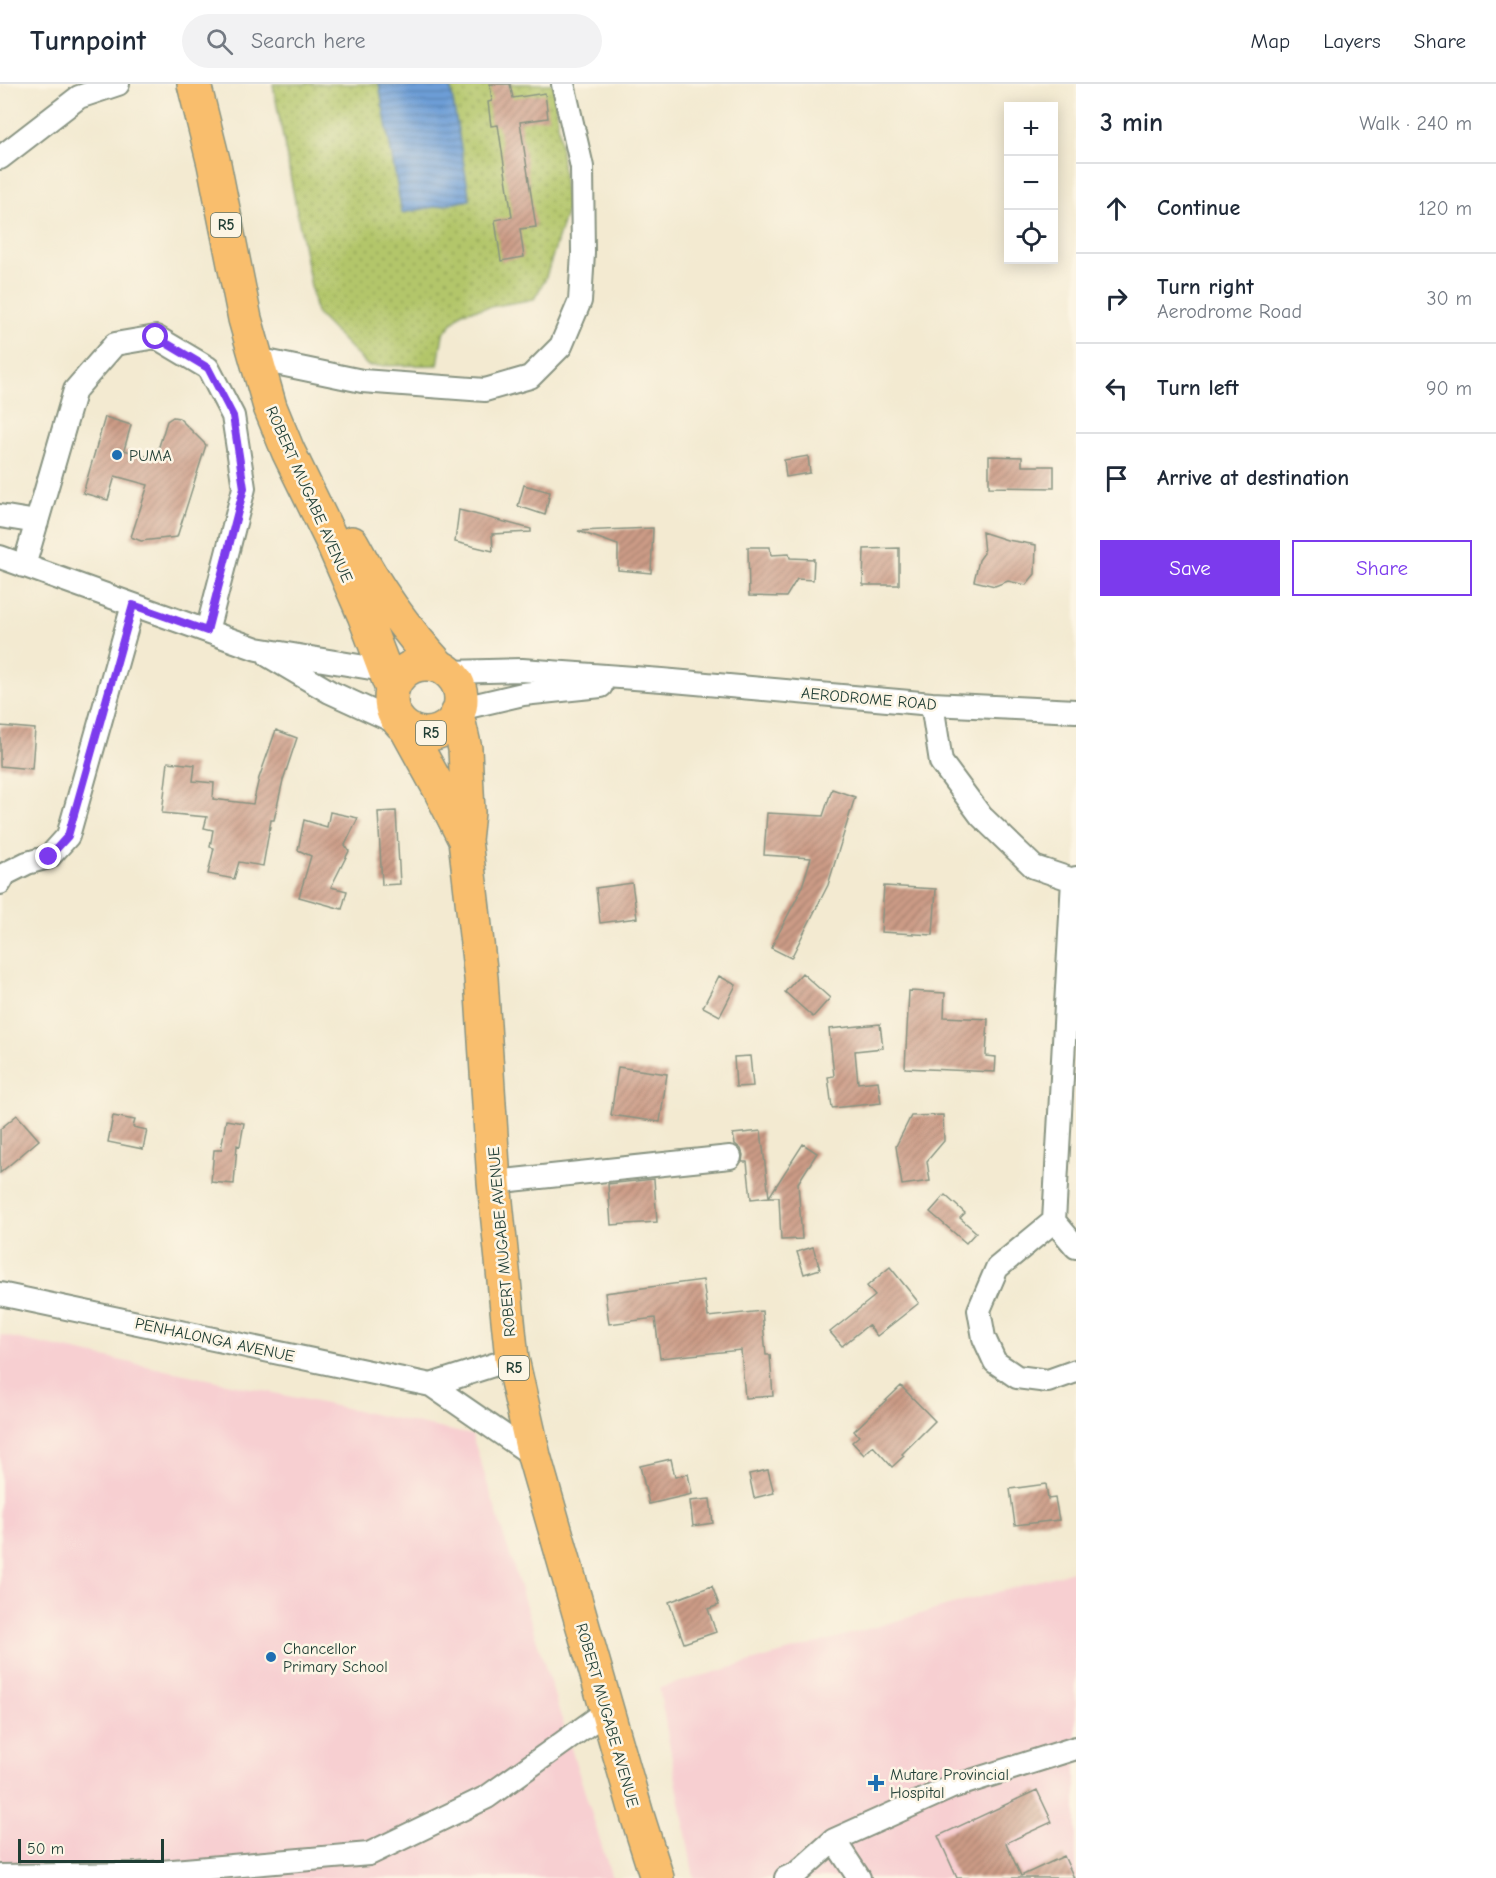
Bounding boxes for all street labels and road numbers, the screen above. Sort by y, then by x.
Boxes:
road number: R5 [211,213,241,237]
street label: ROBERT MUGABE AVENUE [262,404,356,586]
street label: AERODROME ROAD [800,684,938,714]
road number: R5 [416,721,446,745]
street label: ROBERT MUGABE AVENUE [485,1146,519,1338]
street label: PENHALONGA AVENUE [133,1314,296,1366]
road number: R5 [499,1356,529,1380]
street label: ROBERT MUGABE AVENUE [572,1621,642,1810]

